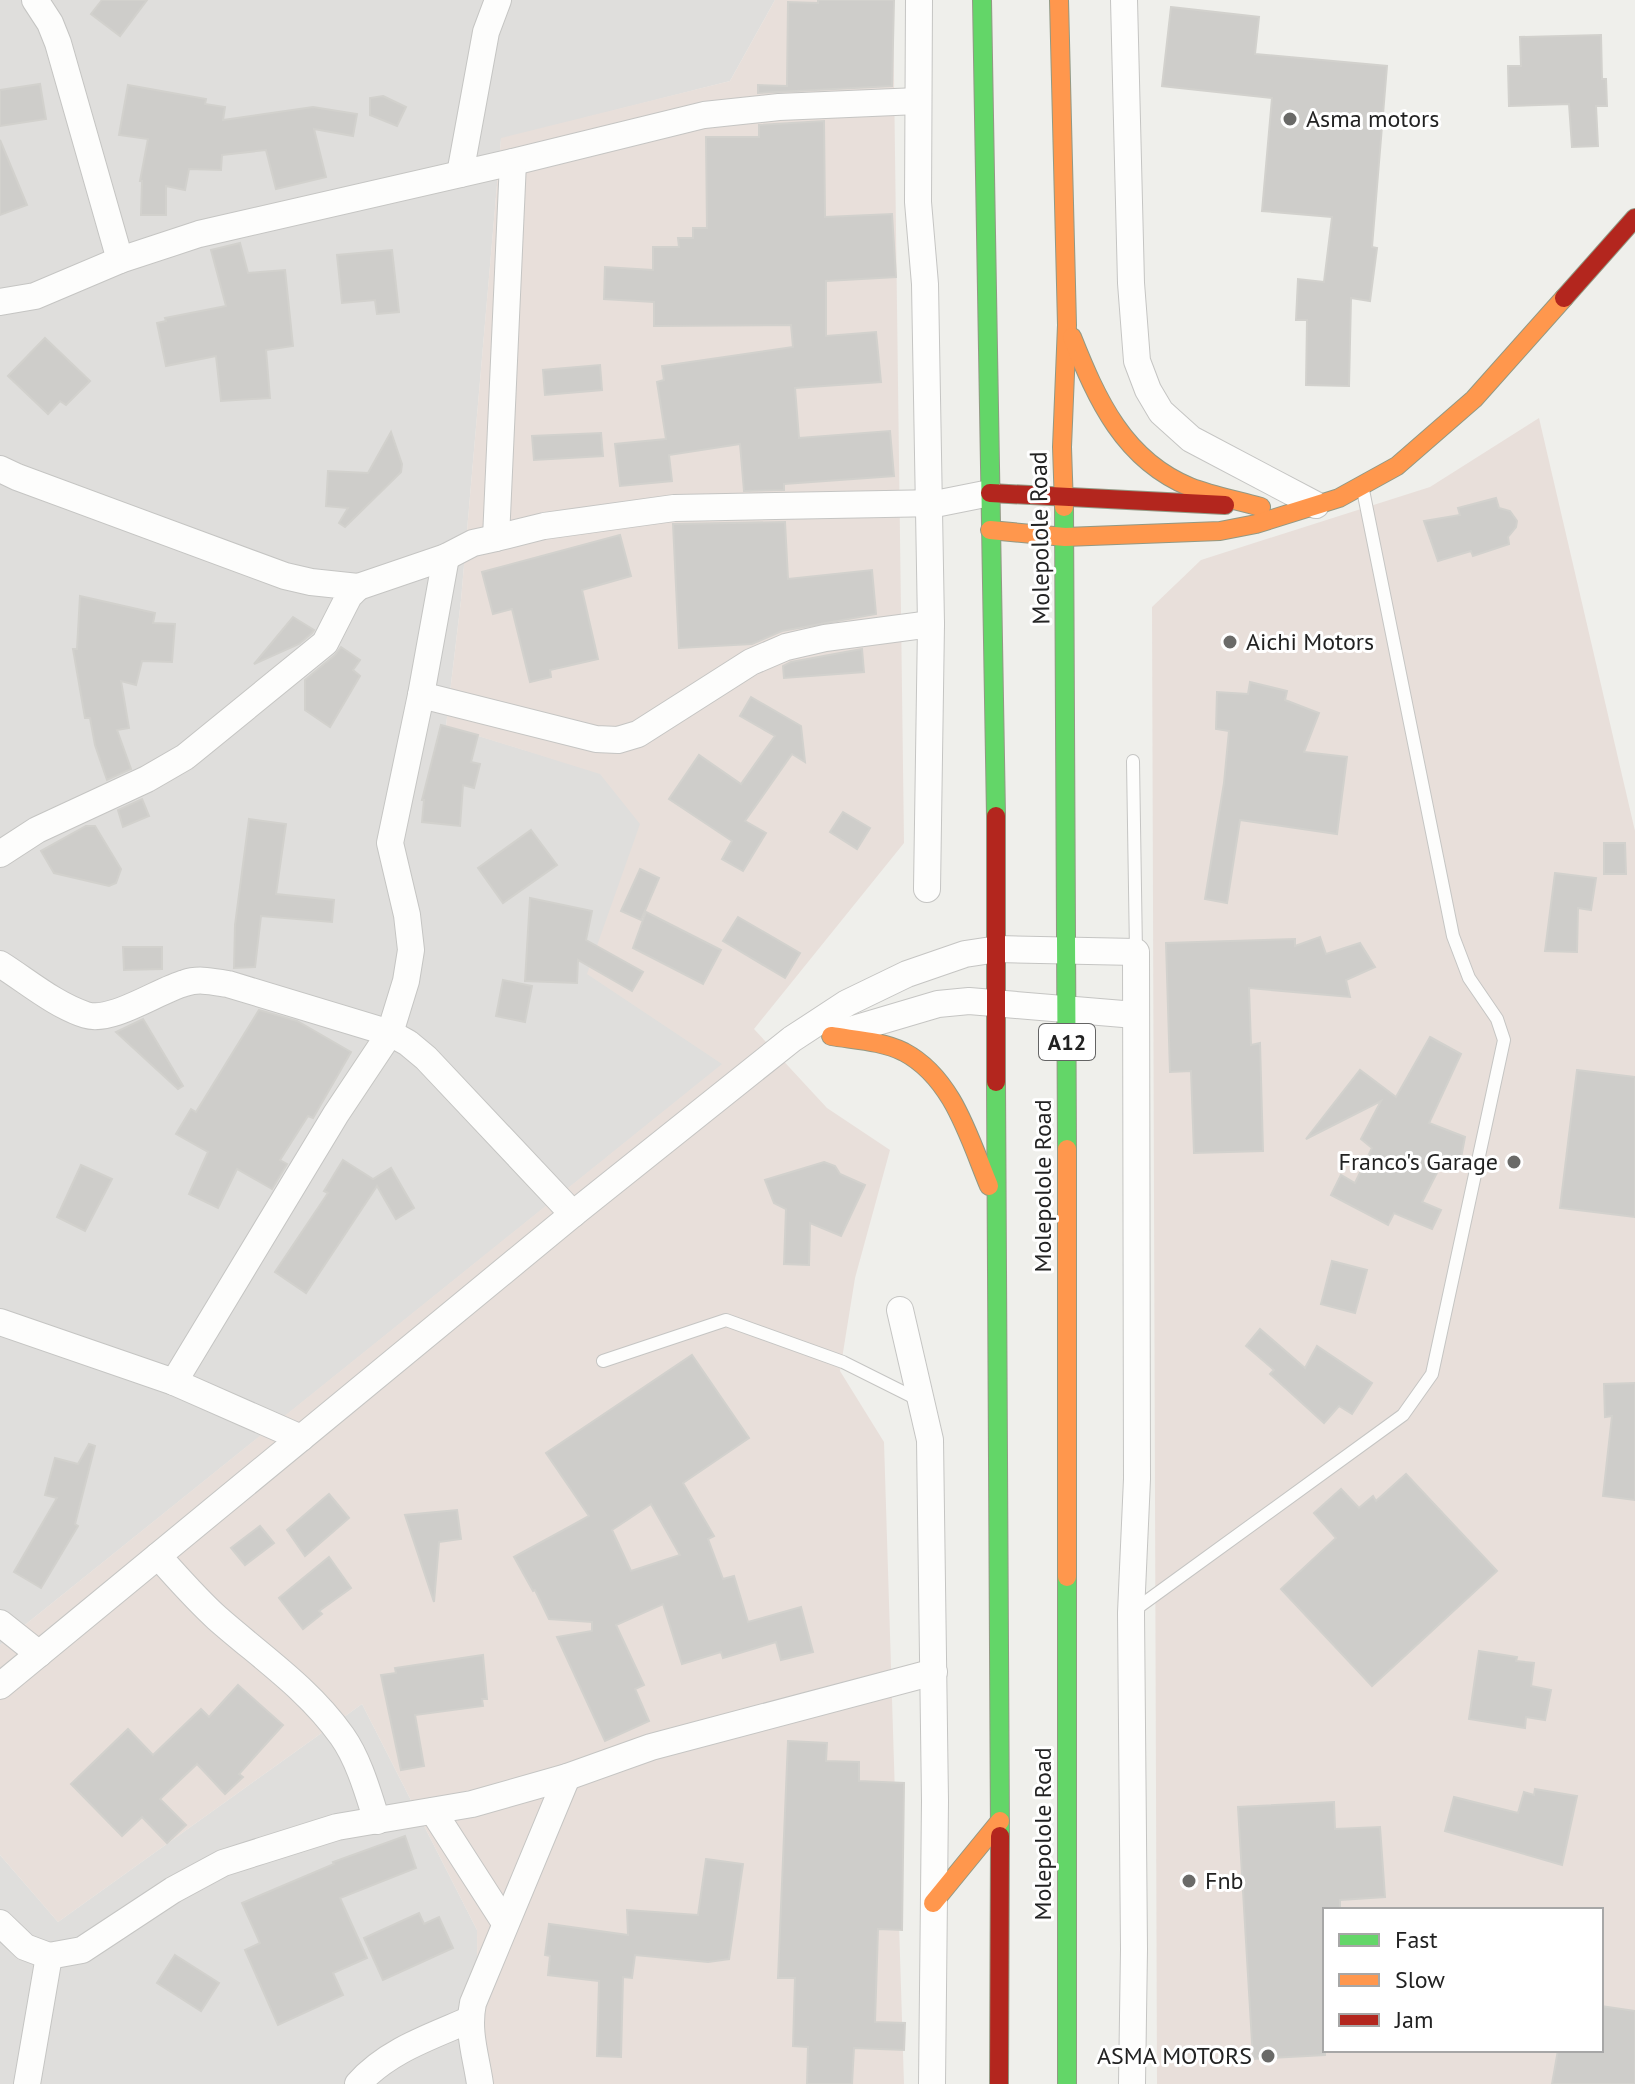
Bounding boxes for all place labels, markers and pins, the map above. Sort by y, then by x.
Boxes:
place label: Asma motors [1306,103,1439,134]
marker: Asma motors [1281,110,1299,128]
place label: Aichi Motors [1246,626,1374,657]
marker: Aichi Motors [1221,633,1239,651]
place label: Franco's Garage [1339,1146,1498,1177]
marker: Franco's Garage [1505,1153,1523,1171]
place label: Fnb [1205,1865,1244,1896]
marker: Fnb [1180,1872,1198,1890]
place label: ASMA MOTORS [1097,2040,1252,2071]
marker: ASMA MOTORS [1259,2047,1277,2065]

